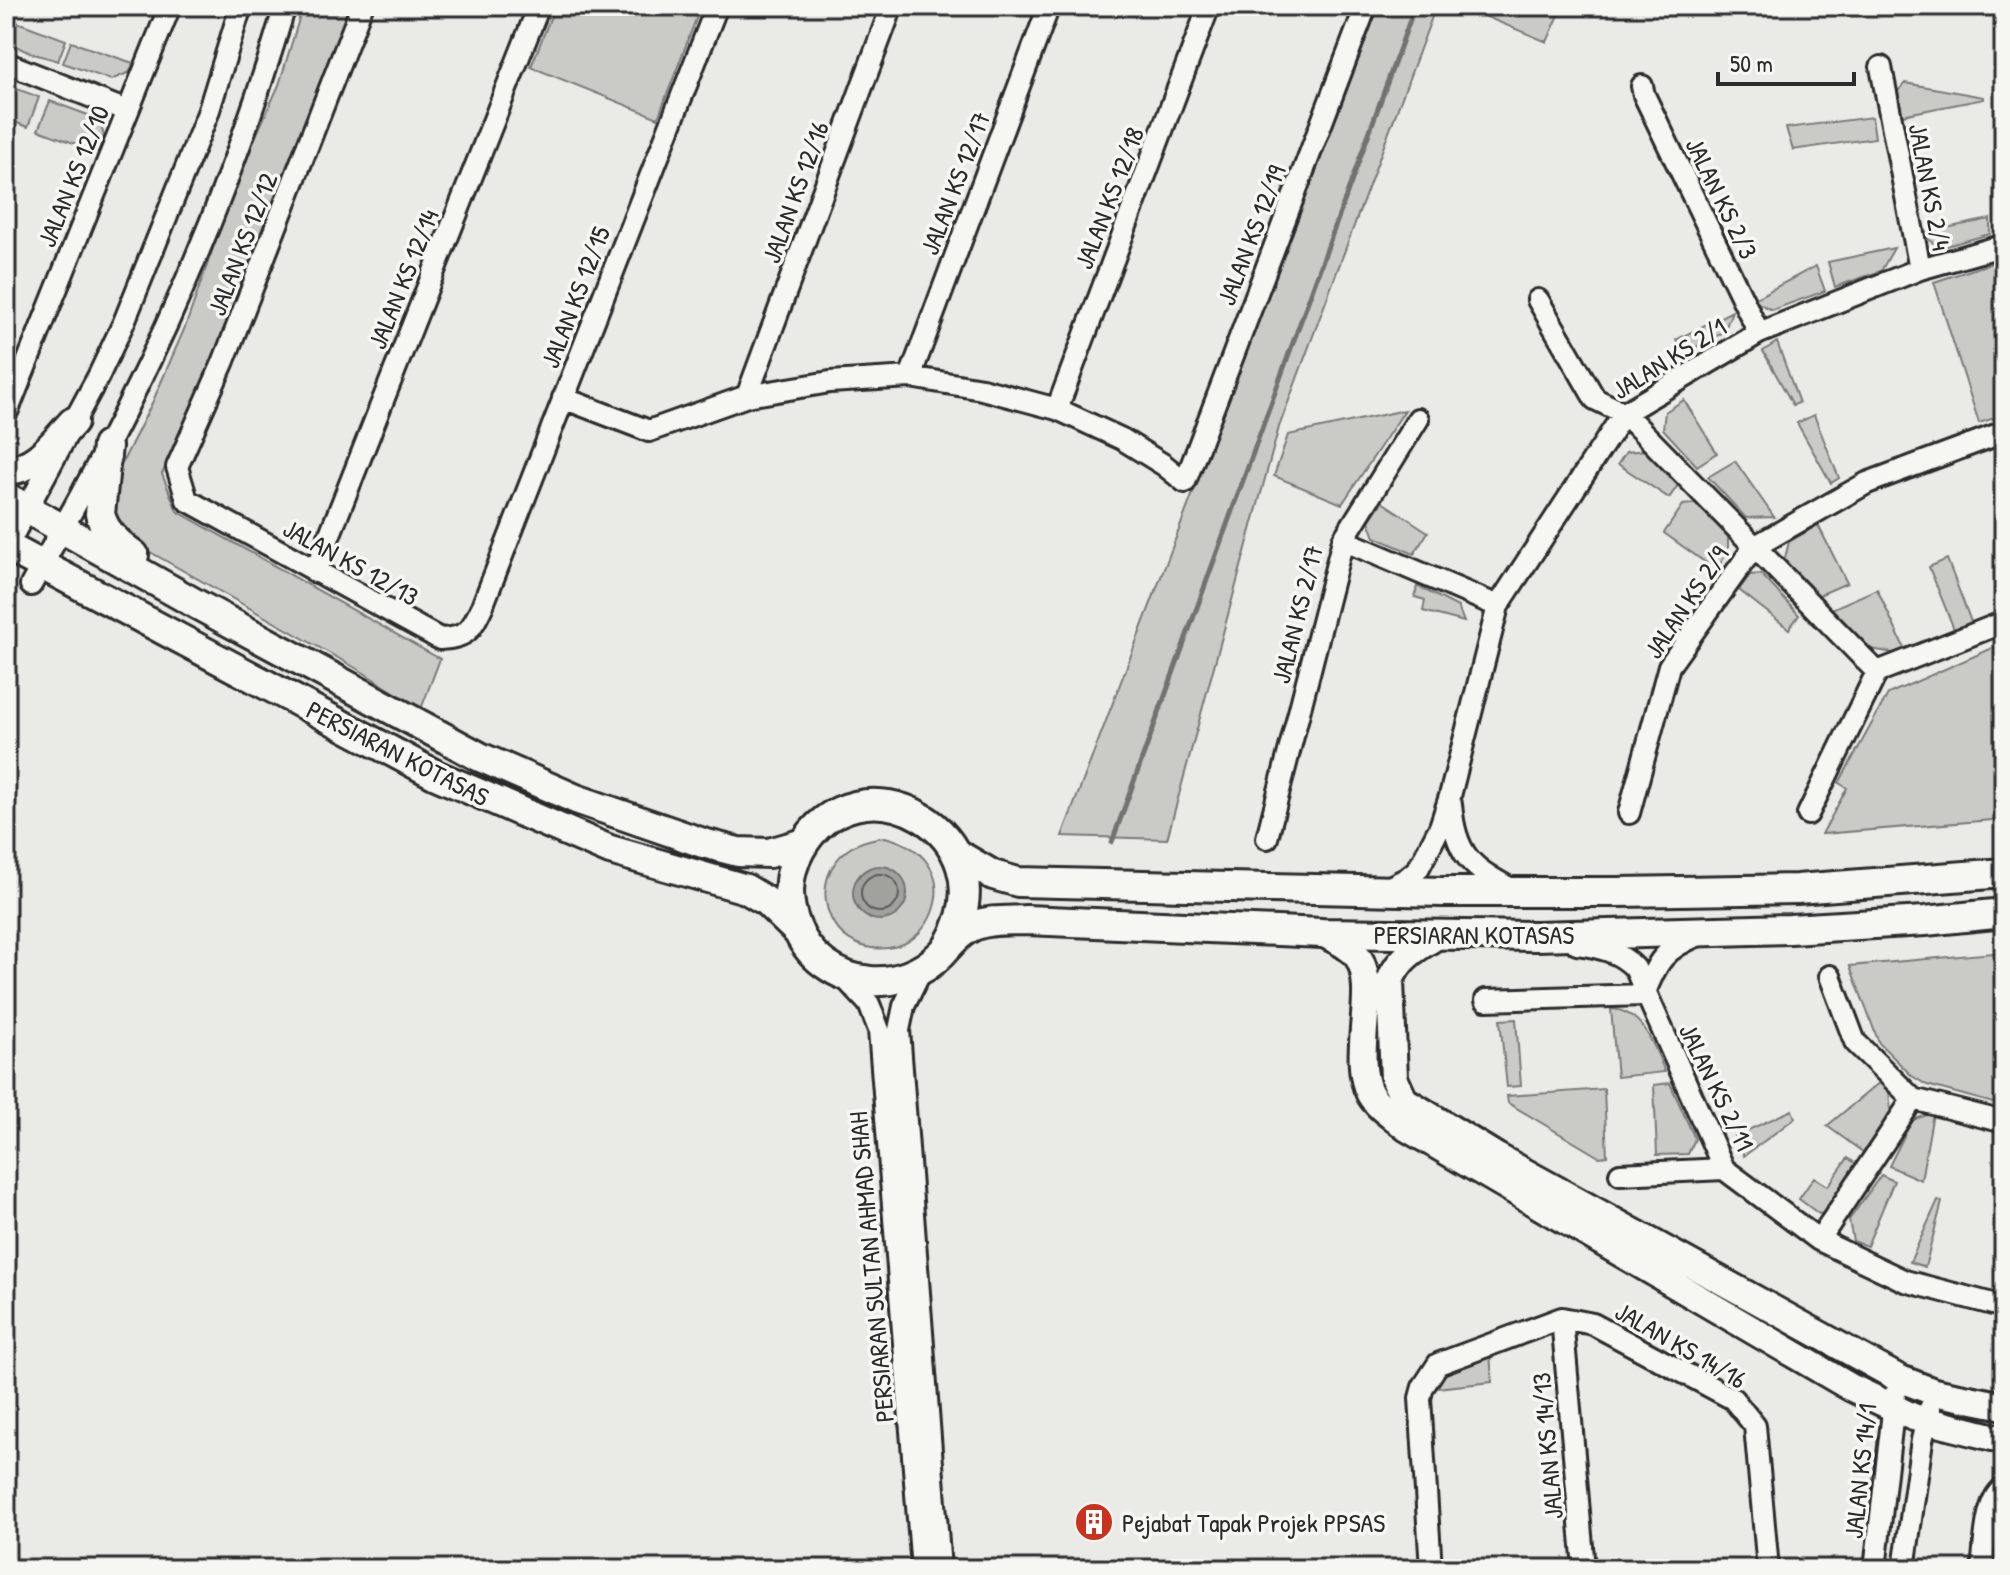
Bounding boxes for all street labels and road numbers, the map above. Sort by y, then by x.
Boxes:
street label: JALAN KS 12/10 [29,100,117,252]
street label: JALAN KS 12/17 [912,106,998,260]
street label: JALAN KS 12/16 [753,116,837,268]
street label: JALAN KS 2/4 [1901,120,1959,254]
street label: JALAN KS 12/18 [1066,122,1152,274]
street label: JALAN KS 2/3 [1678,132,1766,264]
street label: JALAN KS 12/19 [1208,160,1294,310]
street label: JALAN KS 12/12 [199,168,285,320]
street label: JALAN KS 12/14 [359,204,447,354]
street label: JALAN KS 12/15 [532,221,618,373]
street label: JALAN KS 2/1 [1605,309,1733,407]
street label: JALAN KS 12/13 [277,510,425,614]
street label: JALAN KS 2/9 [1636,539,1736,665]
street label: JALAN KS 2/17 [1263,541,1331,687]
street label: PERSIARAN KOTASAS [301,692,495,814]
street label: PERSIARAN KOTASAS [1374,917,1574,952]
street label: JALAN KS 2/11 [1671,1017,1763,1157]
street label: PERSIARAN SULTAN AHMAD SHAH [840,1110,902,1424]
street label: JALAN KS 14/16 [1609,1293,1753,1397]
street label: JALAN KS 14/13 [1523,1371,1571,1521]
street label: JALAN KS 14/1 [1836,1402,1884,1540]

